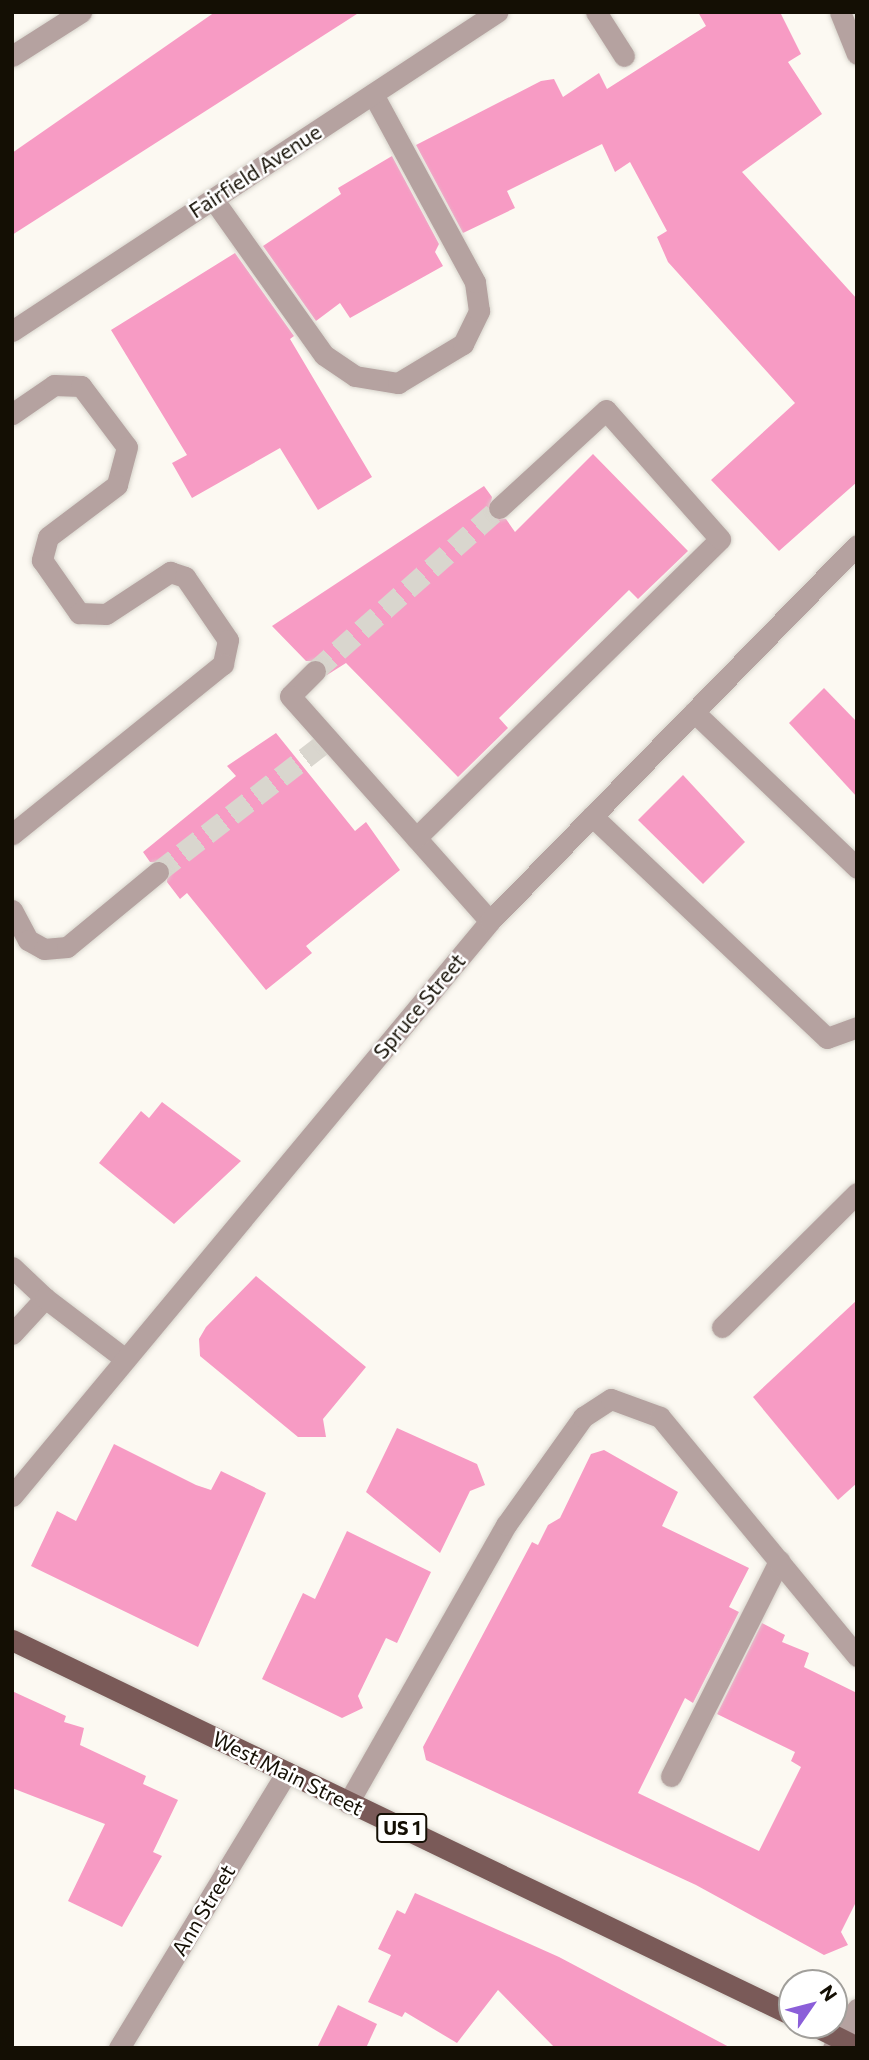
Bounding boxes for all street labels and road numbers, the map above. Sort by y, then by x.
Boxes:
street label: Fairfield Avenue [184,119,326,223]
street label: Spruce Street [368,948,470,1064]
street label: West Main Street [208,1726,368,1820]
road number: US 1 [376,1812,428,1844]
street label: Ann Street [166,1860,240,1960]

